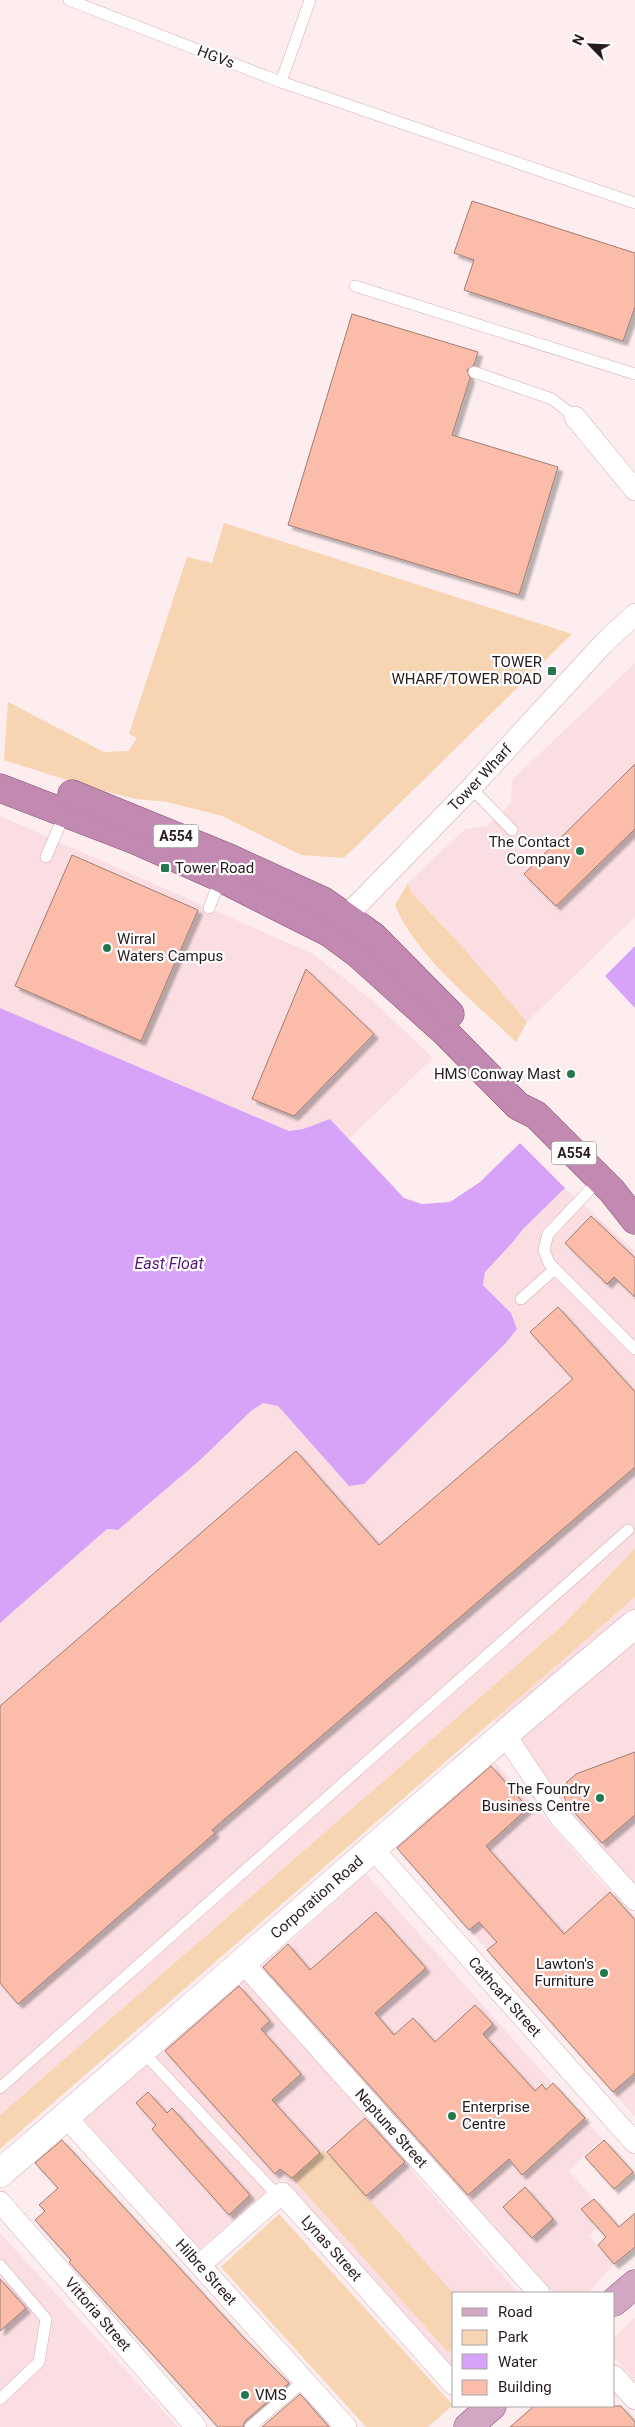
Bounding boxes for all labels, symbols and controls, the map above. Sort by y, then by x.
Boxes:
north arrow [565,20,615,70]
text: N [569,32,587,47]
street label: HGVs [195,42,237,72]
place label: TOWER WHARF/TOWER ROAD [391,653,542,688]
marker: TOWER WHARF/TOWER ROAD [546,665,558,677]
street label: Tower Wharf [445,740,516,815]
road number: A554 [154,824,198,848]
place label: The Contact Company [489,833,570,868]
marker: The Contact Company [574,845,586,857]
place label: Tower Road [175,859,254,877]
marker: Tower Road [159,862,171,874]
place label: Wirral Waters Campus [117,930,223,965]
marker: Wirral Waters Campus [101,942,113,954]
place label: HMS Conway Mast [434,1065,561,1083]
marker: HMS Conway Mast [565,1068,577,1080]
road number: A554 [552,1142,596,1164]
water label: East Float [134,1254,204,1273]
place label: The Foundry Business Centre [482,1780,590,1815]
marker: The Foundry Business Centre [594,1792,606,1804]
street label: Corporation Road [267,1852,367,1943]
street label: Cathcart Street [464,1953,545,2041]
place label: Lawton's Furniture [535,1955,594,1990]
marker: Lawton's Furniture [598,1967,610,1979]
street label: Neptune Street [351,2085,431,2172]
place label: Enterprise Centre [462,2098,530,2133]
marker: Enterprise Centre [446,2110,458,2122]
street label: Lynas Street [298,2212,366,2285]
street label: Hilbre Street [172,2235,241,2309]
street label: Vittoria Street [61,2274,135,2355]
legend [452,2292,615,2407]
text: Road [498,2303,532,2321]
text: Park [498,2328,529,2346]
text: Water [498,2353,537,2371]
text: Building [498,2378,552,2396]
place label: VMS [255,2386,287,2404]
marker: VMS [239,2389,251,2401]

